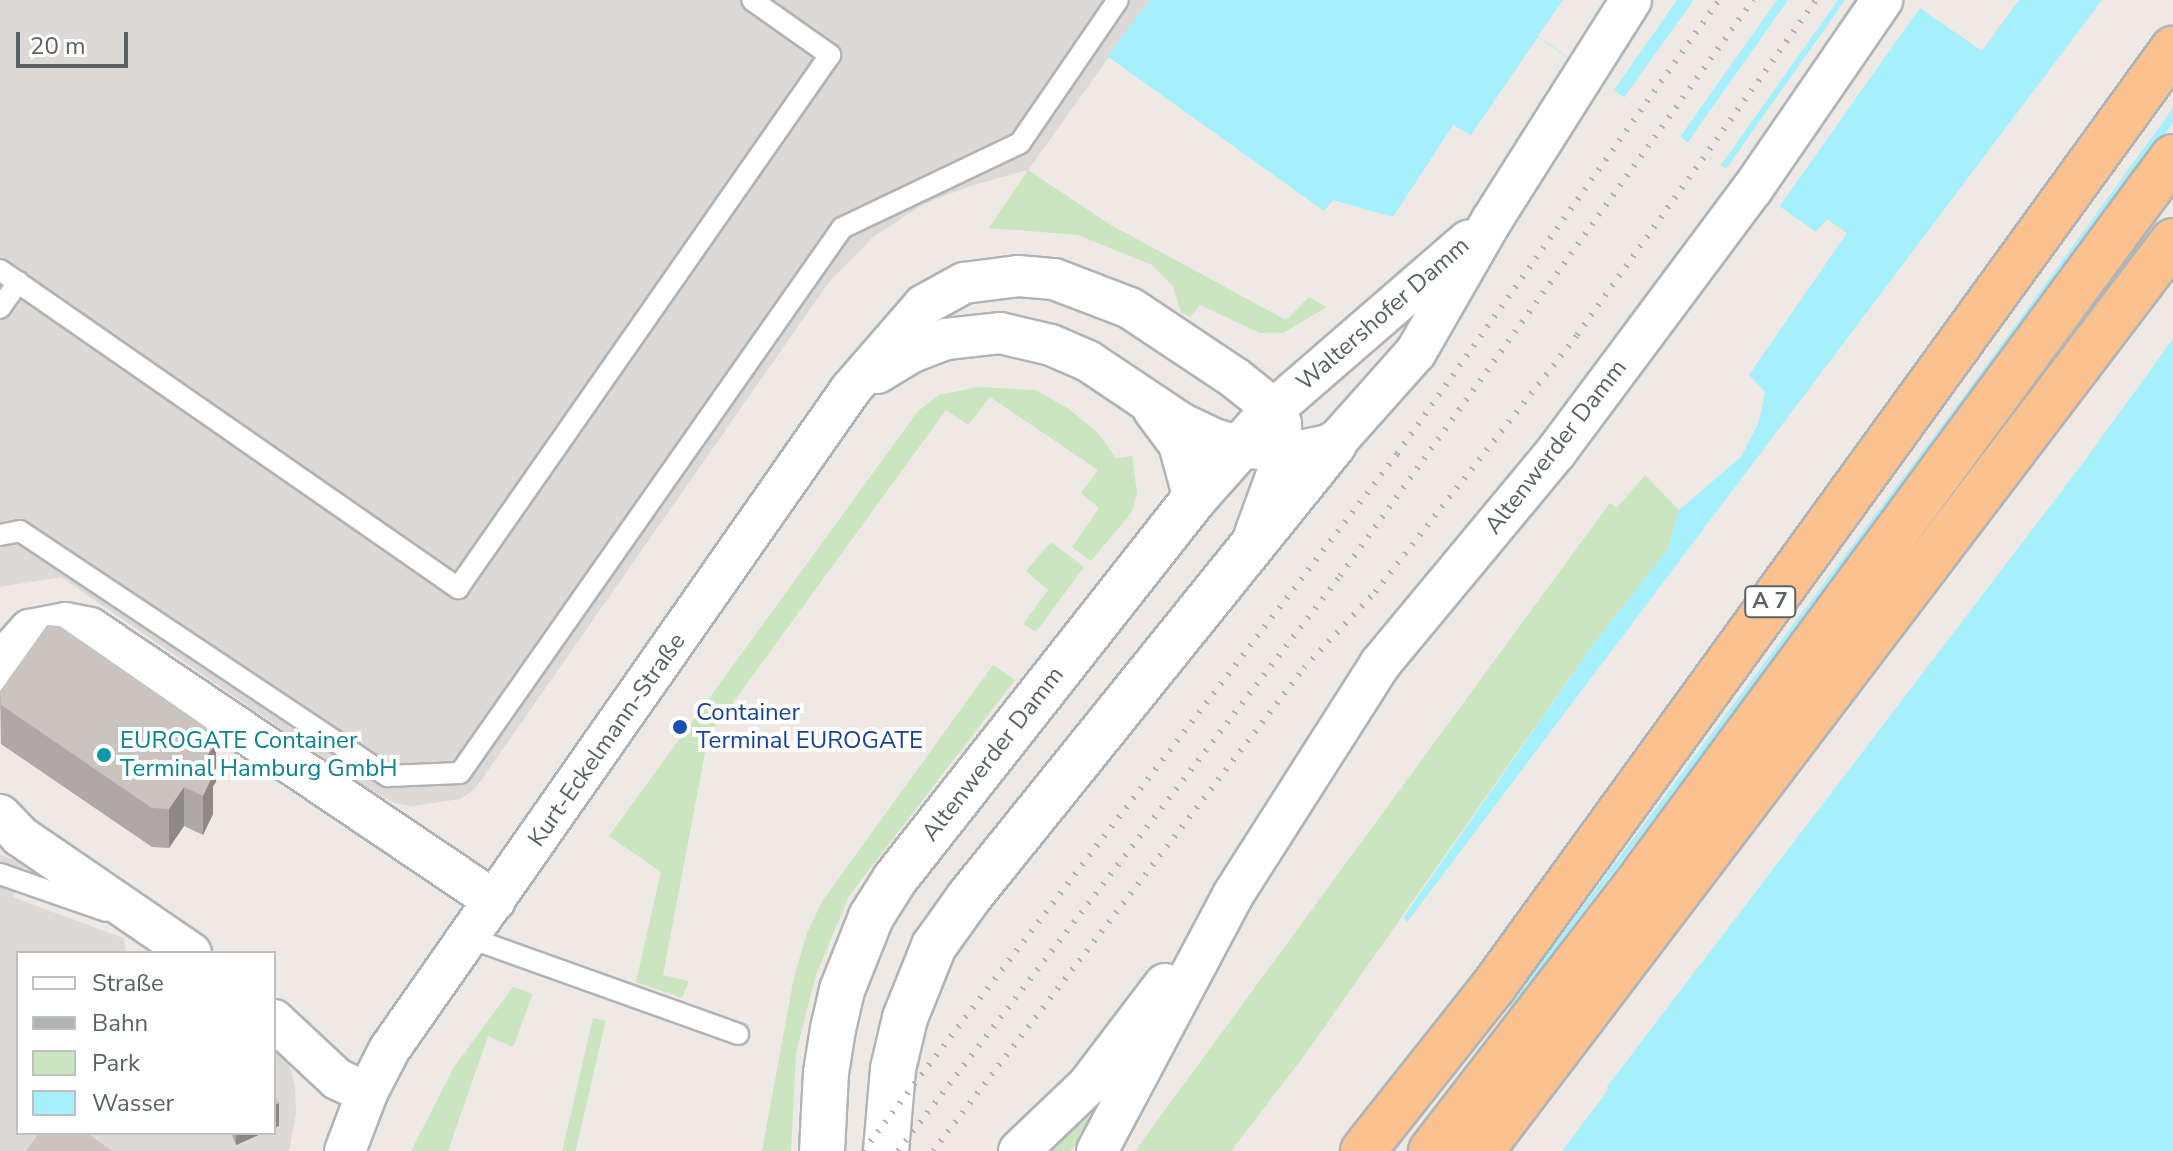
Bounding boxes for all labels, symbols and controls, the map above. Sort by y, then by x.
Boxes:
scale bar [20,16,132,66]
text: 20 m [30,30,86,62]
street label: Waltershofer Damm [1291,231,1475,397]
street label: Altenwerder Damm [1479,354,1633,540]
road number: A 7 [1744,584,1796,620]
street label: Kurt-Eckelmann-Straße [522,628,692,852]
street label: Altenwerder Damm [916,661,1070,847]
place label: Container Terminal EUROGATE [696,699,923,755]
marker: Container Terminal EUROGATE [671,718,689,736]
place label: EUROGATE Container Terminal Hamburg GmbH [120,727,398,783]
marker: EUROGATE Container Terminal Hamburg GmbH [95,746,113,764]
legend [16,951,276,1135]
text: Straße [92,967,164,999]
text: Bahn [92,1007,148,1039]
text: Park [92,1047,140,1079]
text: Wasser [92,1087,174,1119]

